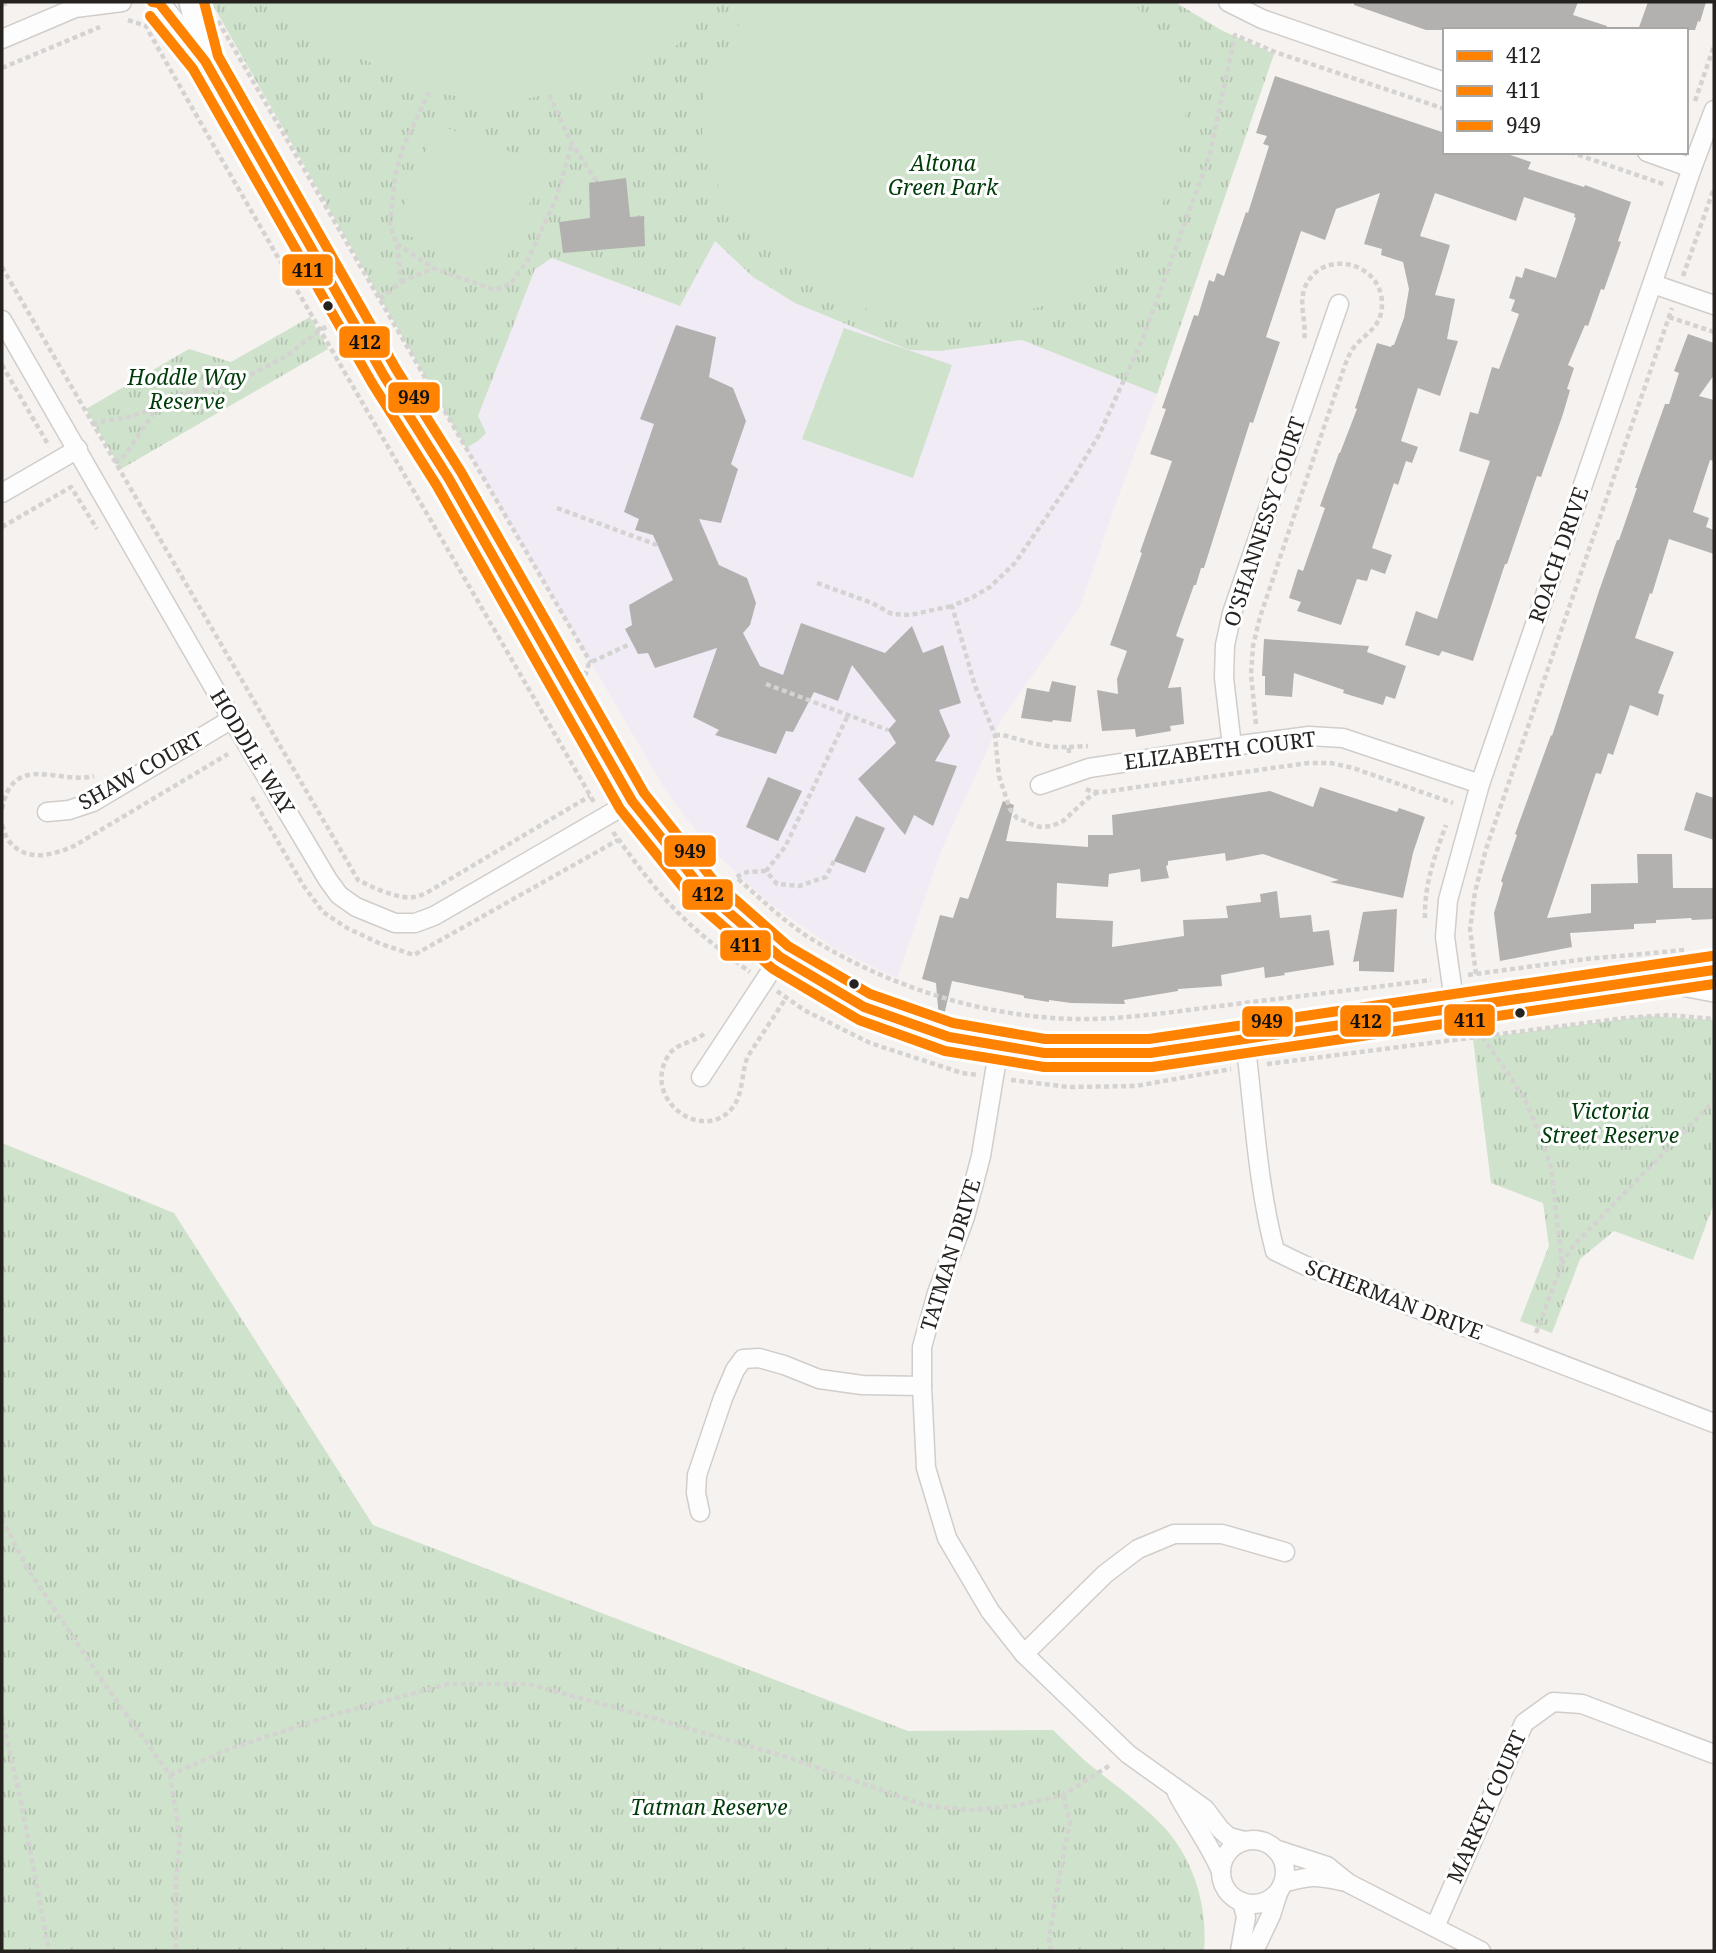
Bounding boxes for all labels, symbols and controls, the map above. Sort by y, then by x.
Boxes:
legend [1443,28,1688,154]
text: 412 [1506,41,1541,69]
text: 411 [1506,76,1541,104]
text: 949 [1506,111,1541,139]
park label: Altona Green Park [888,149,999,201]
line badge: 411 [281,253,334,287]
text: 411 [292,257,324,283]
unlabelled marker [321,299,335,313]
line badge: 412 [338,325,391,359]
text: 412 [349,329,381,355]
park label: Hoddle Way Reserve [127,363,246,415]
line badge: 949 [387,381,441,414]
text: 949 [398,384,430,410]
street label: O'SHANNESSY COURT [1217,413,1311,630]
street label: ROACH DRIVE [1522,483,1594,626]
street label: HODDLE WAY [204,684,302,820]
street label: SHAW COURT [73,724,208,816]
street label: ELIZABETH COURT [1123,724,1317,776]
line badge: 949 [663,834,717,868]
text: 949 [674,838,706,864]
line badge: 412 [681,878,734,911]
text: 412 [692,881,724,907]
line badge: 411 [719,929,772,962]
text: 411 [730,932,762,958]
unlabelled marker [847,977,861,991]
line badge: 411 [1443,1003,1496,1037]
line badge: 412 [1339,1004,1392,1038]
line badge: 949 [1241,1005,1294,1038]
unlabelled marker [1513,1006,1527,1020]
text: 411 [1454,1007,1486,1033]
text: 949 [1251,1008,1283,1034]
text: 412 [1350,1008,1382,1034]
park label: Victoria Street Reserve [1541,1097,1679,1149]
street label: TATMAN DRIVE [914,1175,987,1334]
street label: SCHERMAN DRIVE [1302,1252,1487,1346]
street label: MARKEY COURT [1440,1726,1532,1887]
park label: Tatman Reserve [630,1793,788,1821]

